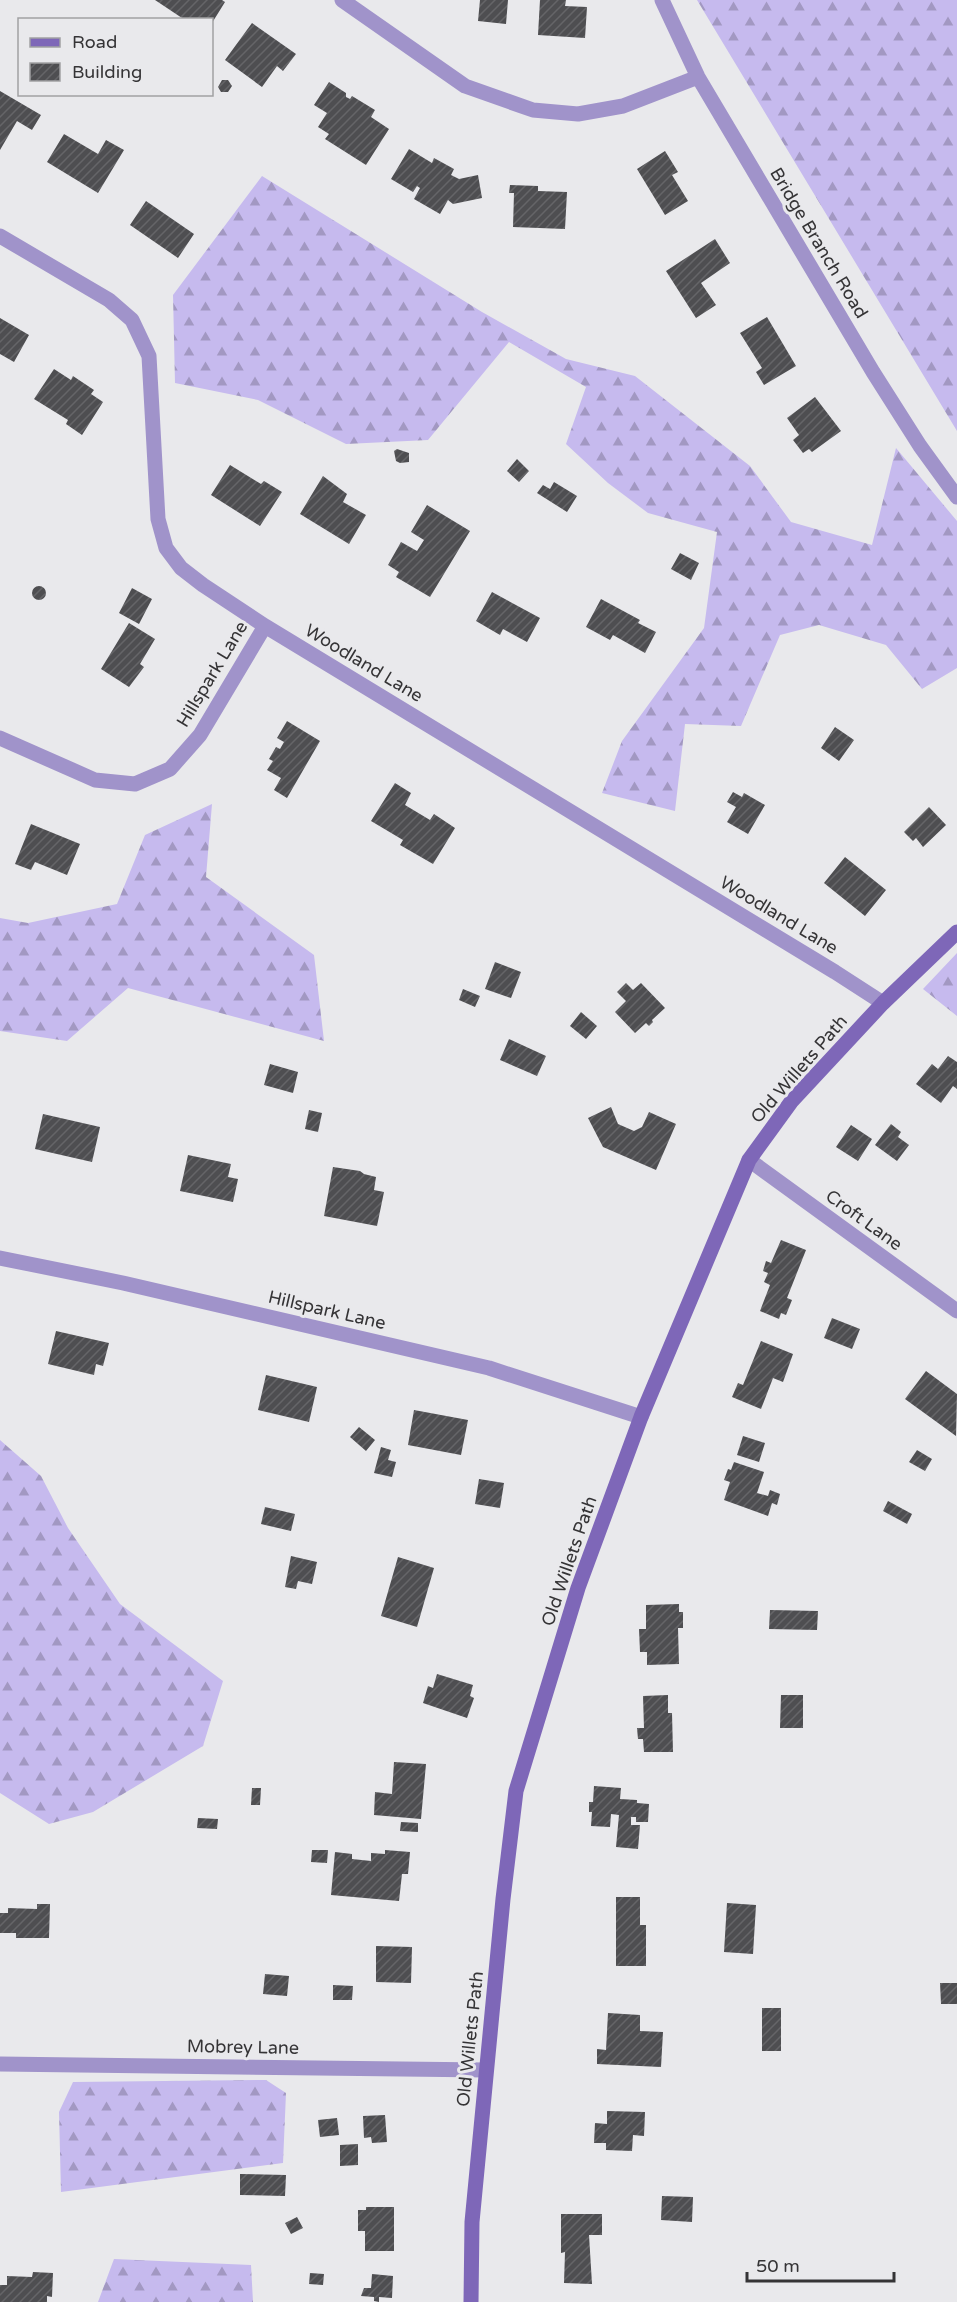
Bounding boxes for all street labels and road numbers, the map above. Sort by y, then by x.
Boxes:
street label: Bridge Branch Road [765,164,873,322]
street label: Hillspark Lane [172,617,252,731]
street label: Woodland Lane [301,619,427,707]
street label: Woodland Lane [716,871,842,959]
street label: Old Willets Path [746,1010,852,1128]
street label: Croft Lane [821,1185,907,1255]
street label: Hillspark Lane [266,1286,388,1334]
street label: Old Willets Path [536,1493,602,1629]
street label: Old Willets Path [452,1970,488,2108]
street label: Mobrey Lane [187,2035,299,2059]

